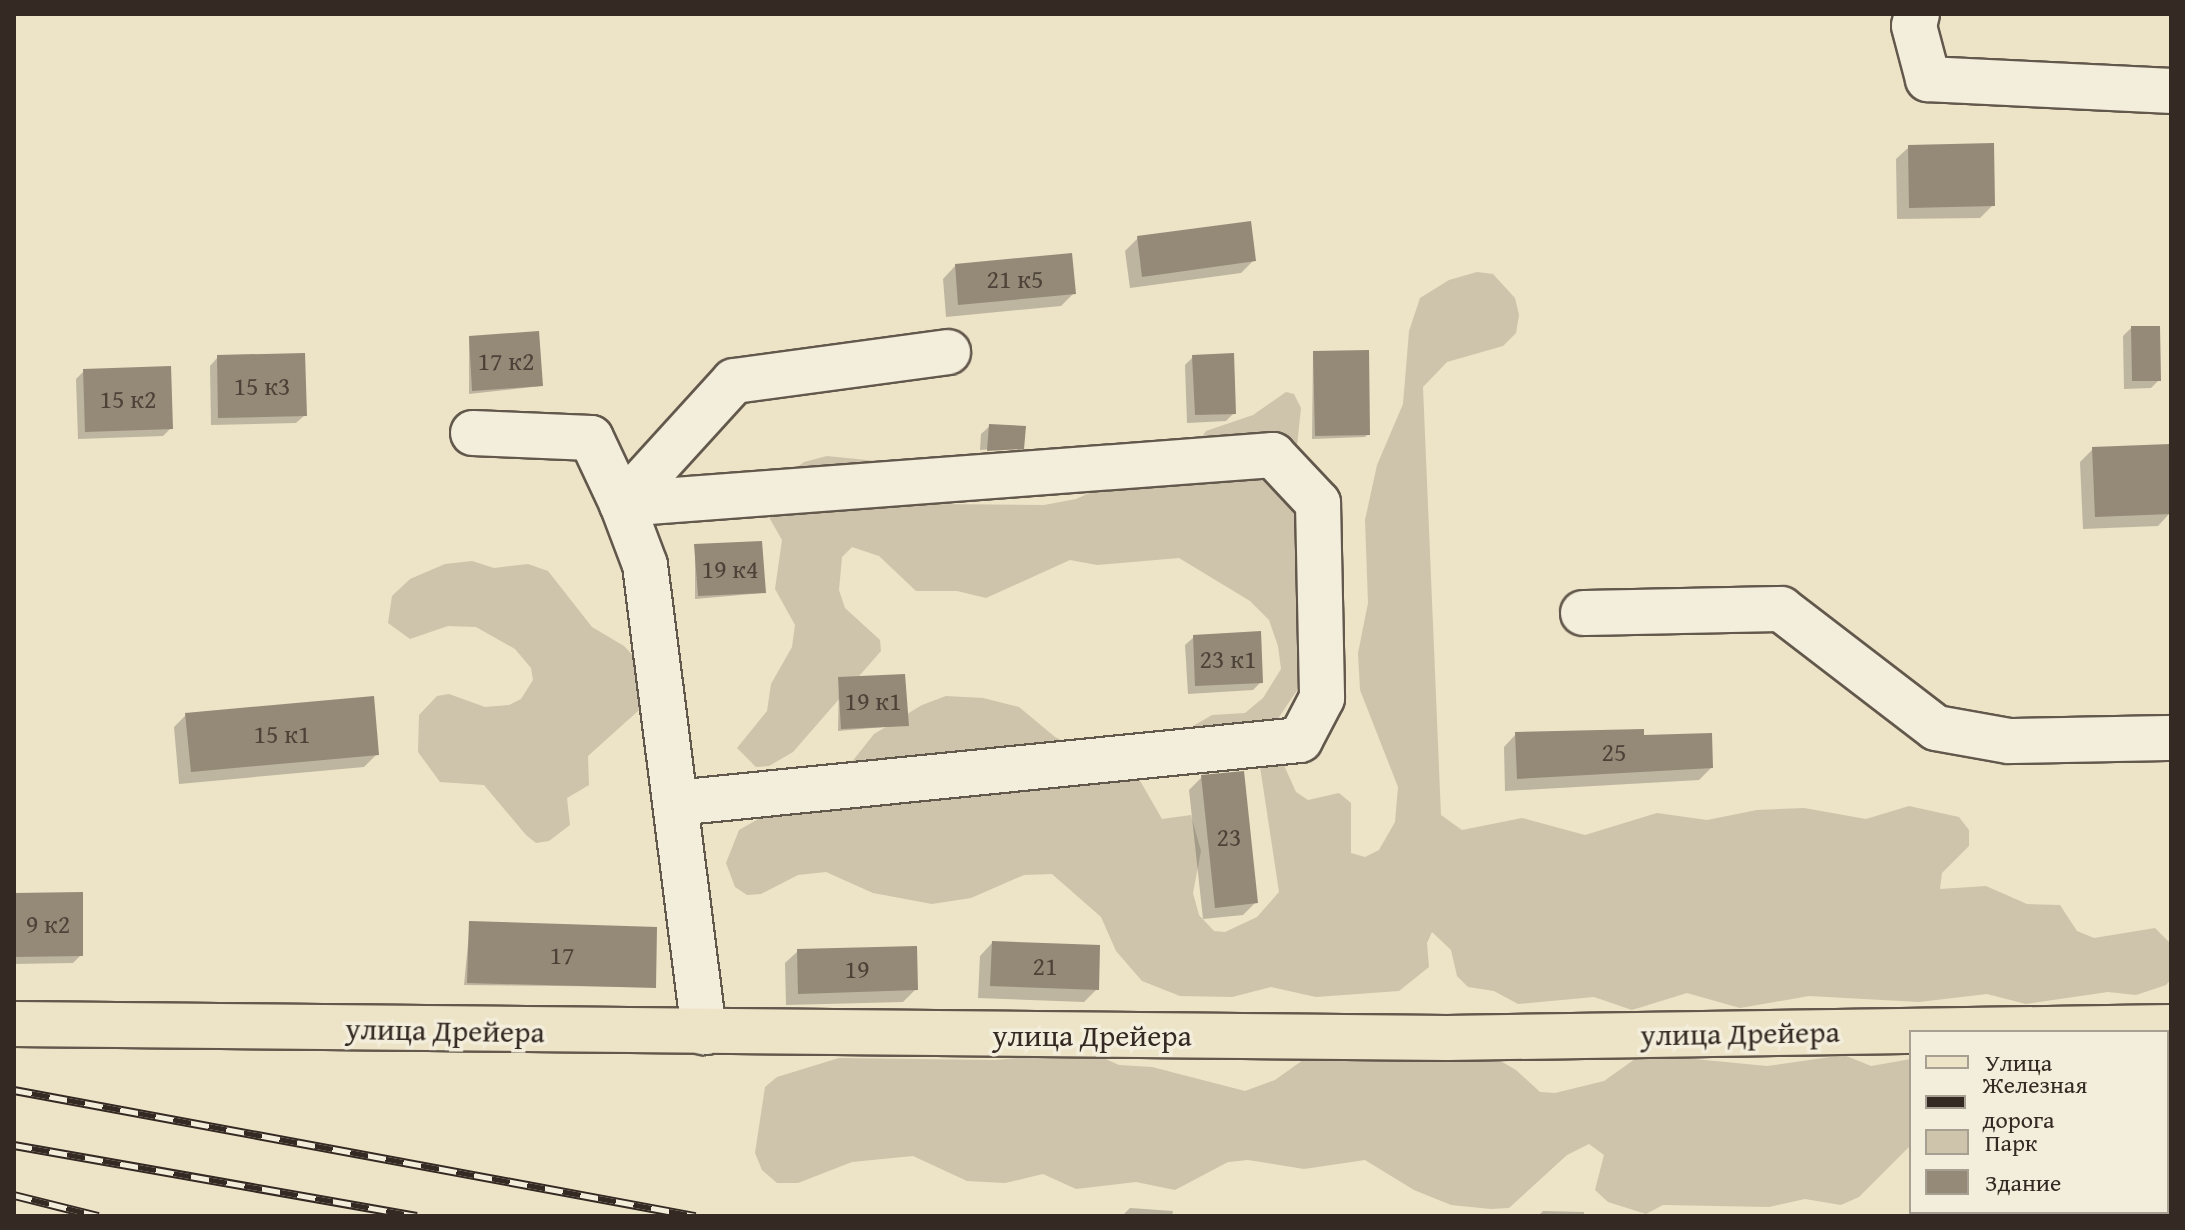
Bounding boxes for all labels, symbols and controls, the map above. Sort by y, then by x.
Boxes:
house number: 21 к5 [987,263,1043,295]
house number: 17 к2 [478,345,534,377]
house number: 15 к3 [234,370,290,402]
house number: 15 к2 [100,383,156,415]
house number: 19 к4 [702,553,758,585]
house number: 23 к1 [1200,643,1256,675]
house number: 19 к1 [845,685,901,717]
house number: 15 к1 [254,718,310,750]
house number: 25 [1601,736,1627,768]
house number: 23 [1216,821,1242,853]
house number: 9 к2 [26,908,70,940]
house number: 17 [549,939,575,971]
house number: 21 [1032,950,1058,982]
house number: 19 [844,953,870,985]
street label: улица Дрейера [345,1010,545,1050]
street label: улица Дрейера [1640,1013,1840,1053]
street label: улица Дрейера [992,1017,1192,1053]
legend [1909,1030,2169,1214]
text: Улица [1985,1045,2052,1080]
text: Железная дорога [1982,1067,2087,1137]
text: Парк [1985,1125,2037,1160]
text: Здание [1985,1165,2061,1200]

